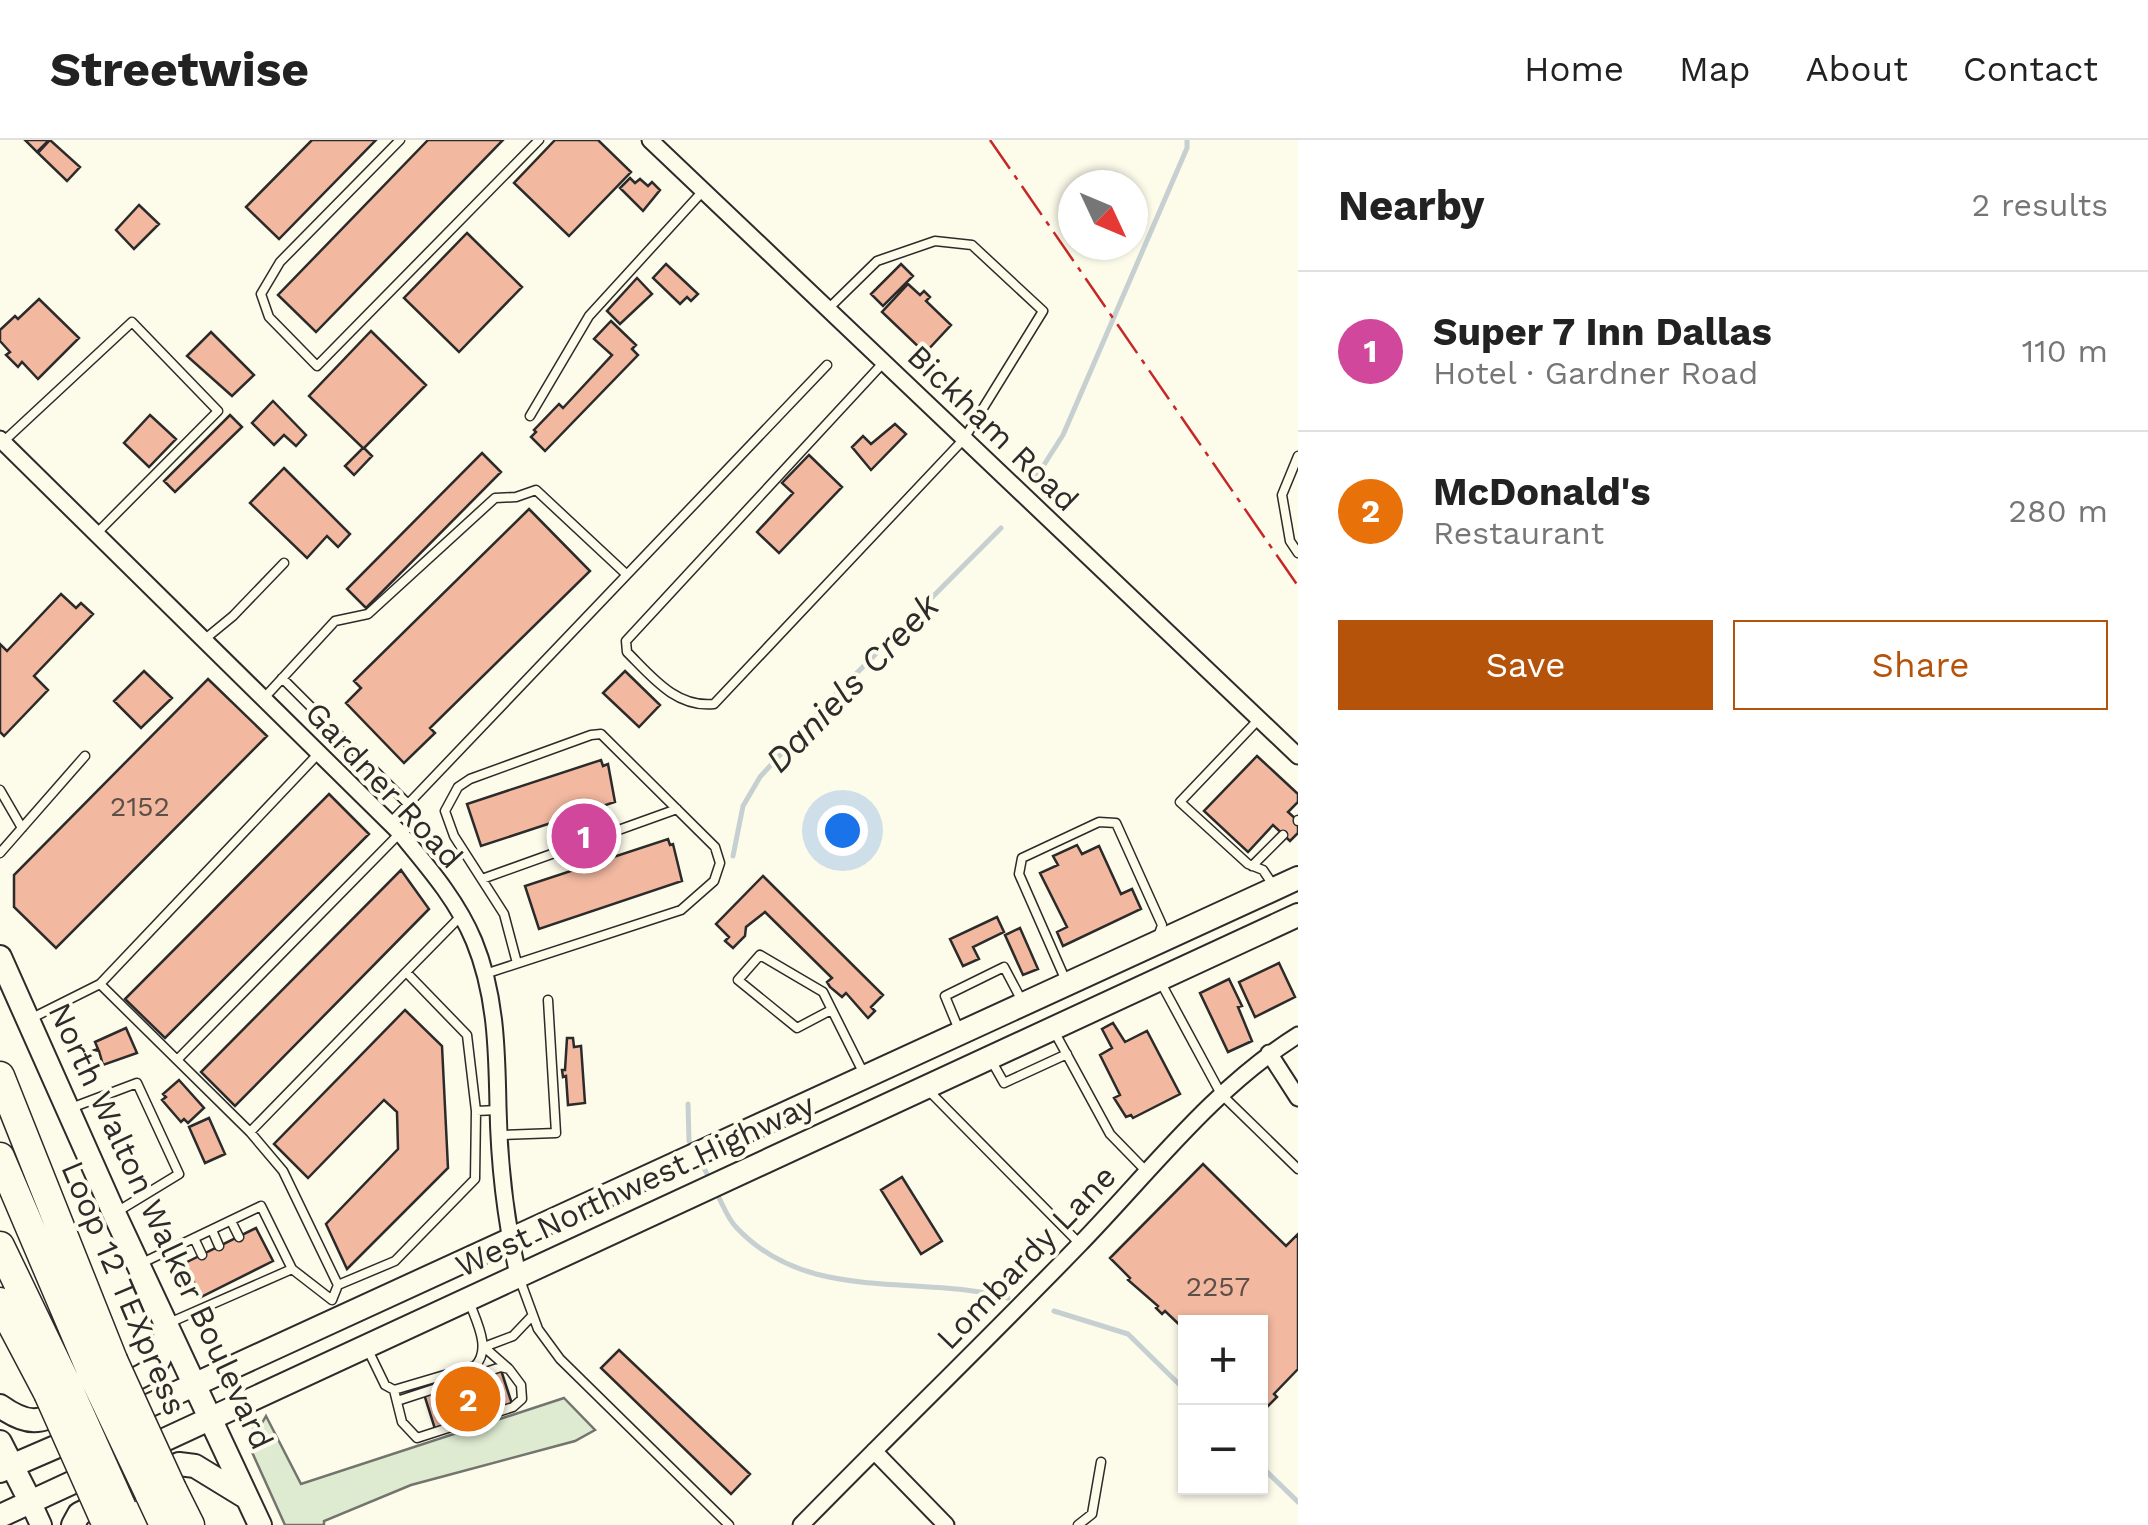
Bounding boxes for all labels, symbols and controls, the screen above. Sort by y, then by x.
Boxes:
text: Streetwise [50,41,309,98]
text: Home [1524,48,1624,90]
text: Map [1679,48,1751,90]
text: About [1806,48,1908,90]
text: Contact [1963,48,2098,90]
north arrow [1058,170,1148,260]
text: Nearby [1338,181,1485,230]
text: 2 results [1971,186,2108,224]
text: Super 7 Inn Dallas [1433,310,1772,354]
text: 1 [1364,332,1377,370]
text: 110 m [2022,332,2108,370]
street label: Bickham Road [900,337,1086,519]
text: Hotel · Gardner Road [1433,354,1758,392]
text: McDonald's [1433,470,1650,514]
text: 2 [1361,492,1380,530]
text: 280 m [2008,492,2108,530]
text: Restaurant [1433,514,1604,552]
water label: Daniels Creek [756,584,948,781]
button: Save [1338,620,1713,710]
button: Share [1733,620,2108,710]
street label: Gardner Road [297,694,471,876]
house number: 2152 [110,790,170,823]
pin: 1 [552,798,616,874]
your location [817,805,868,856]
street label: North Walton Walker Boulevard [41,997,281,1455]
street label: West Northwest Highway [450,1085,821,1285]
street label: Loop 12 TEXpress [53,1155,195,1421]
street label: Lombardy Lane [929,1157,1123,1357]
house number: 2257 [1186,1270,1250,1303]
map controls [1178,1315,1268,1495]
button: + [1178,1315,1268,1405]
pin: 2 [436,1362,500,1436]
button: − [1178,1405,1268,1495]

